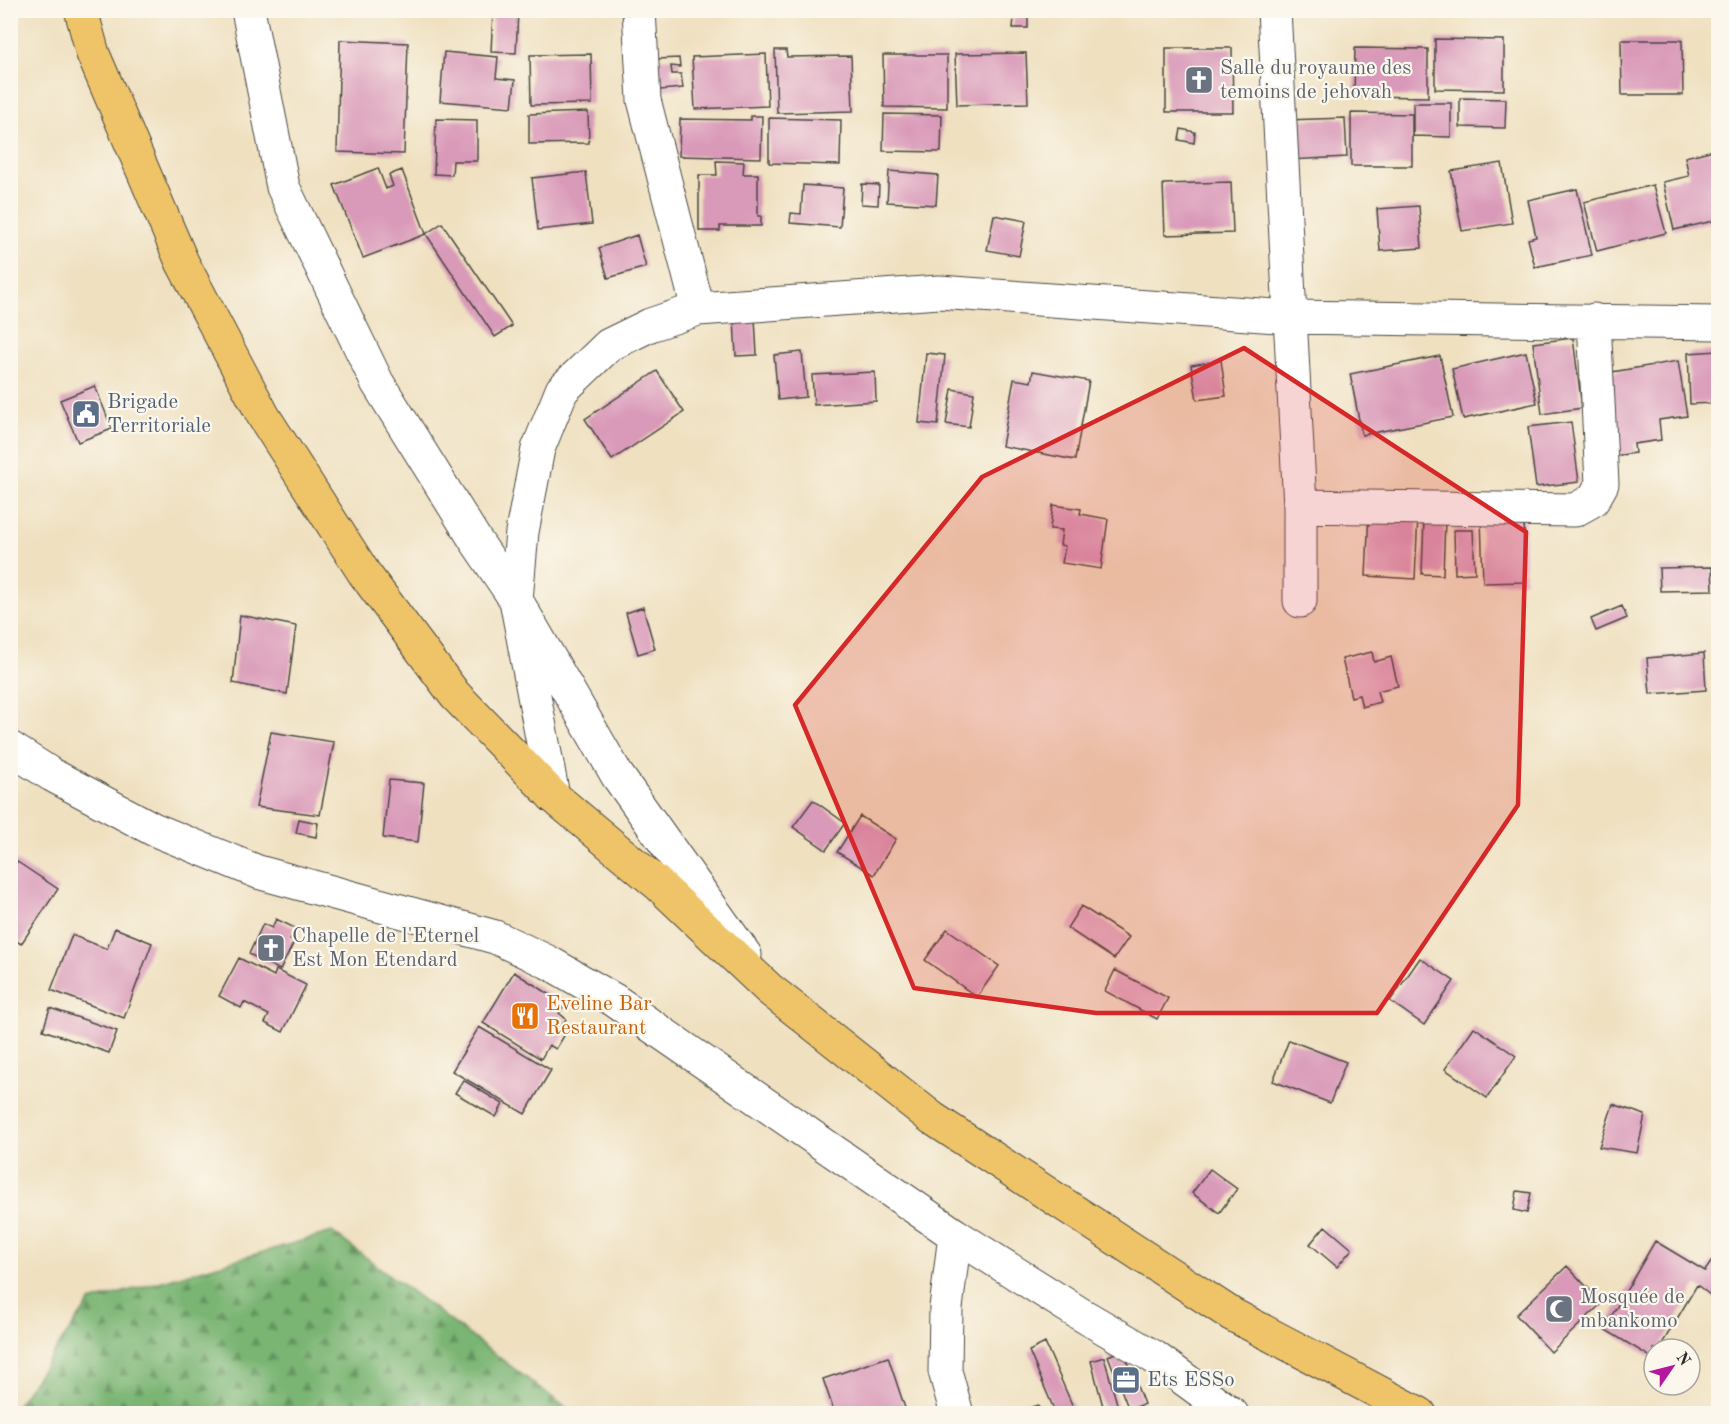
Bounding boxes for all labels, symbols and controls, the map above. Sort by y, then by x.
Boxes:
place label: Salle du royaume des temoins de jehovah [1220,58,1411,103]
church icon: Salle du royaume des temoins de jehovah [1183,64,1215,96]
place label: Brigade Territoriale [107,392,211,437]
public building icon: Brigade Territoriale [70,398,102,430]
place label: Chapelle de l'Eternel Est Mon Etendard [292,926,480,971]
church icon: Chapelle de l'Eternel Est Mon Etendard [255,932,287,964]
place label: Eveline Bar Restaurant [546,994,652,1039]
restaurant icon: Eveline Bar Restaurant [509,1000,541,1032]
place label: Mosquée de mbankomo [1580,1287,1685,1332]
mosque icon: Mosquée de mbankomo [1543,1293,1575,1325]
north arrow [1642,1337,1702,1397]
text: N [1673,1350,1693,1370]
office icon: Ets ESSo [1110,1364,1142,1396]
place label: Ets ESSo [1147,1370,1235,1391]

